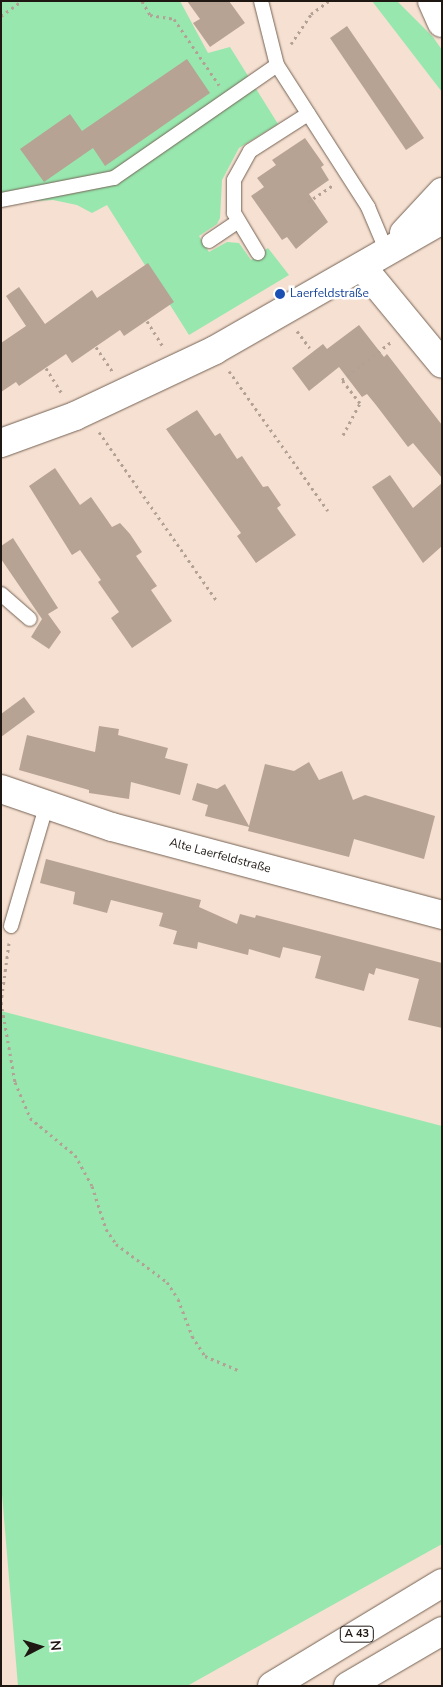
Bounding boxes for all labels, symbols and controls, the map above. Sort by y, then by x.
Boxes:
place label: Laerfeldstraße [290,287,369,301]
marker: Laerfeldstraße [274,288,286,300]
street label: Alte Laerfeldstraße [168,836,272,876]
north arrow [15,1622,65,1672]
road number: A 43 [340,1626,374,1642]
text: N [46,1640,65,1652]

